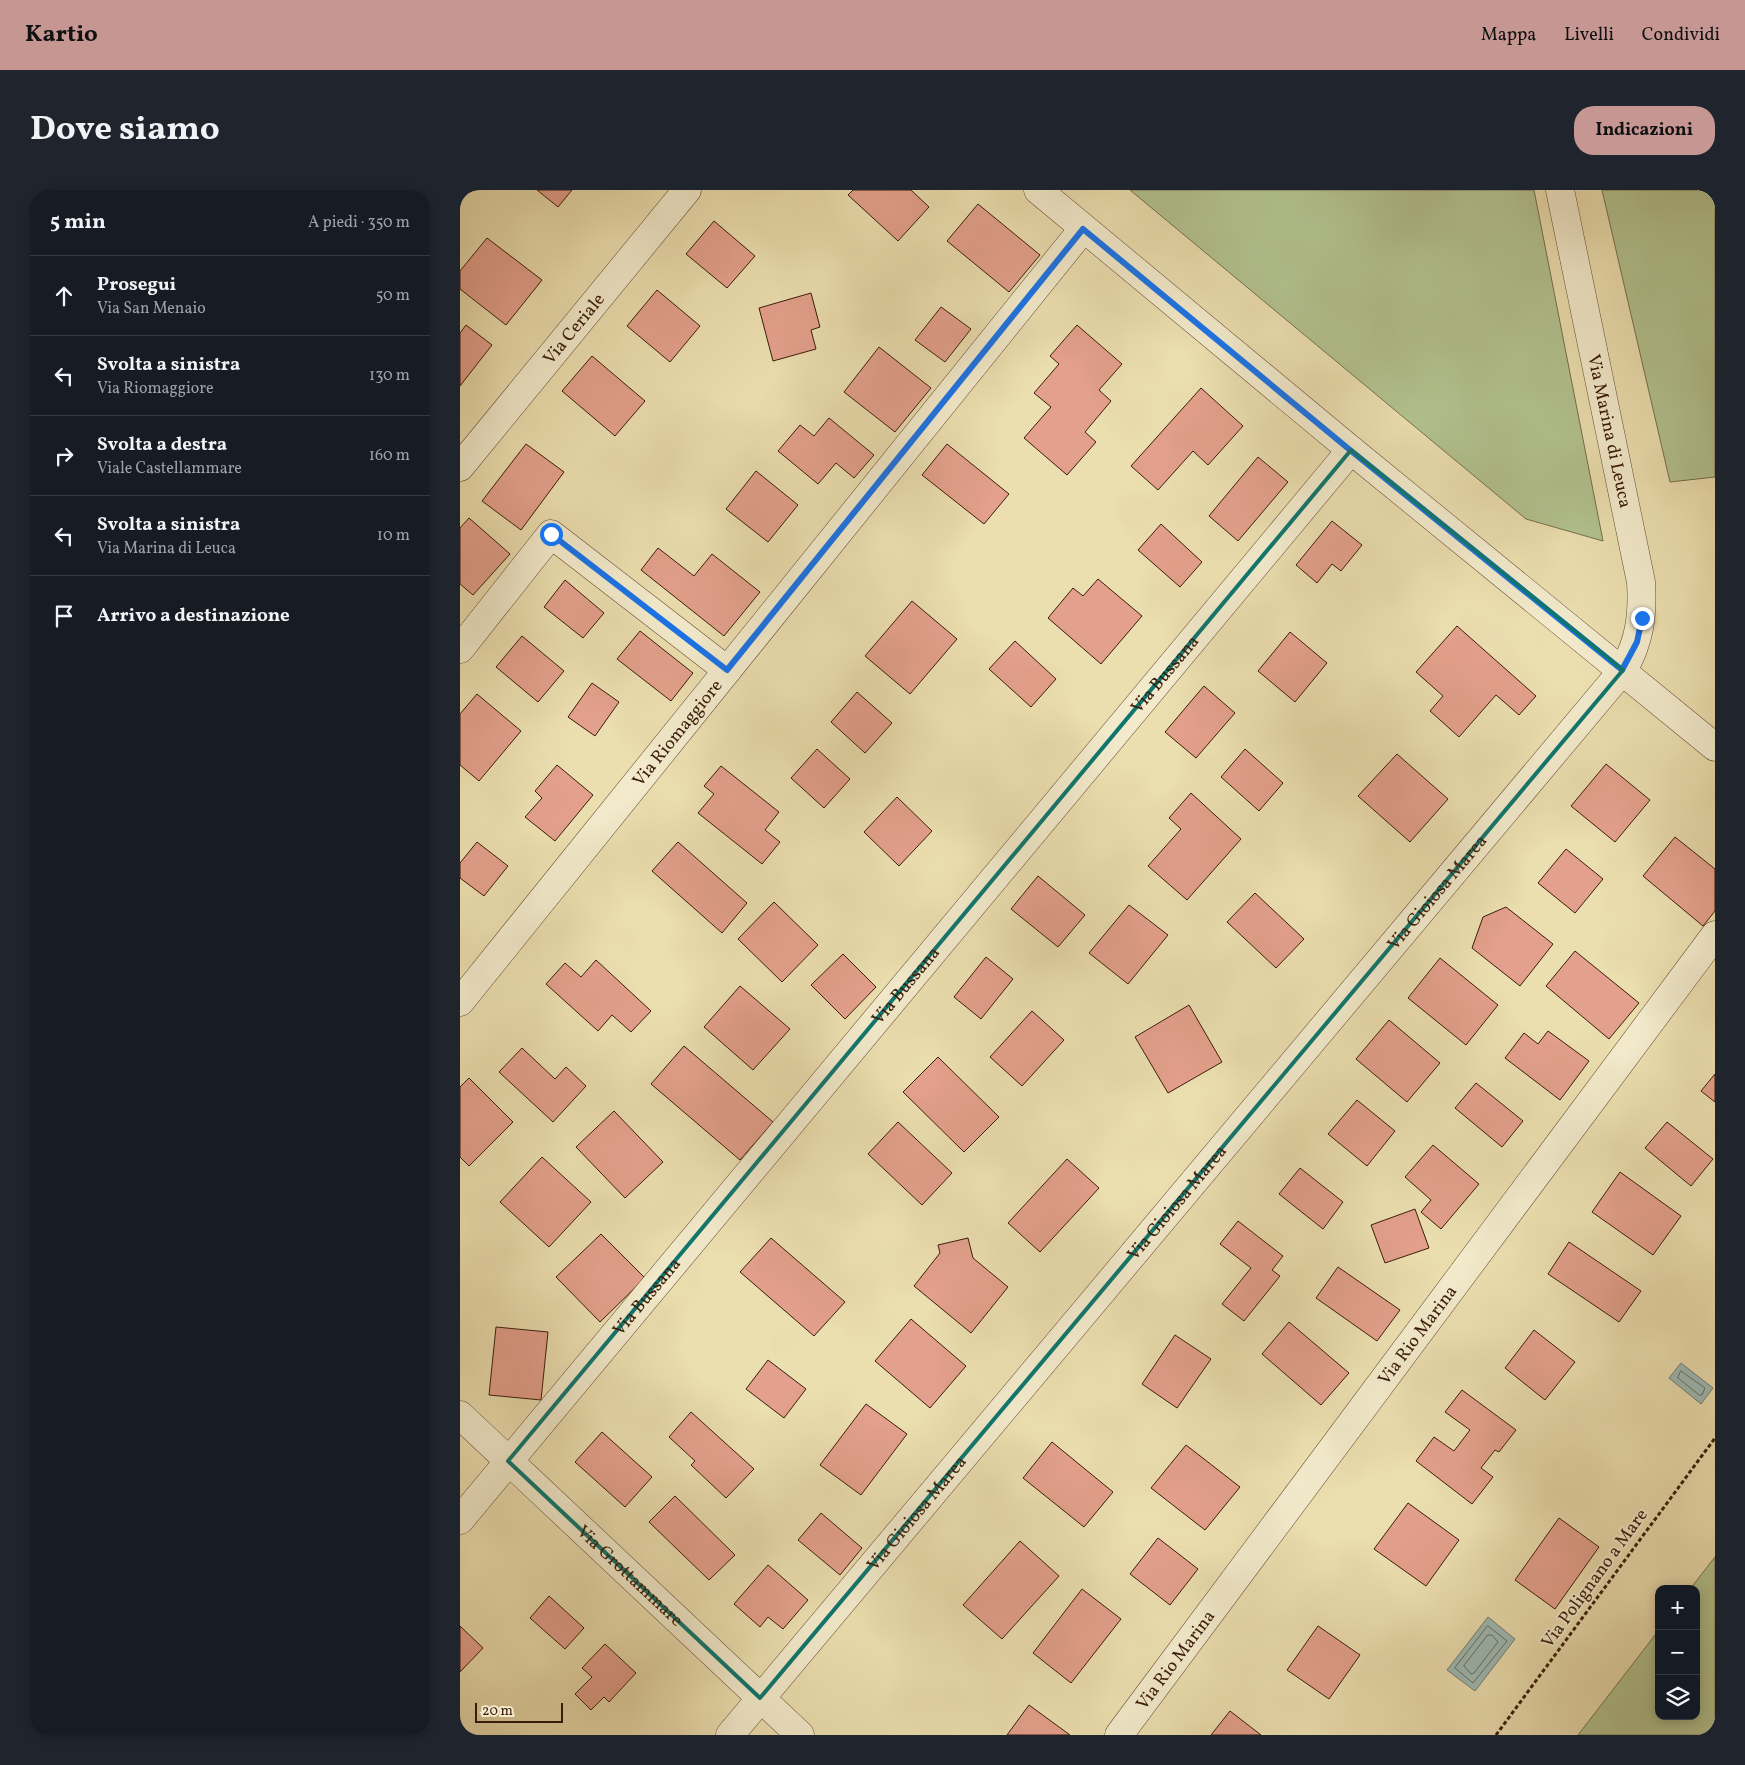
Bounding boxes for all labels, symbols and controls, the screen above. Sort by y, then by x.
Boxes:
text: Kartio [25,18,98,52]
text: Mappa [1481,23,1536,48]
text: Livelli [1564,23,1614,48]
text: Condividi [1642,23,1720,48]
text: Dove siamo [30,106,220,154]
button: Indicazioni [1574,106,1715,155]
text: 5 min [50,208,106,237]
text: A piedi · 350 m [308,212,410,234]
text: Prosegui [97,272,176,298]
icon: ahead [50,282,78,310]
text: 50 m [376,285,410,307]
street label: Via Ceriale [538,288,611,371]
text: Via San Menaio [97,298,206,320]
text: Svolta a sinistra [97,352,240,378]
street label: Via Marina di Leuca [1580,352,1637,510]
icon: left [50,362,78,390]
text: 130 m [369,365,410,387]
text: Via Riomaggiore [97,378,214,400]
text: Svolta a destra [97,432,227,458]
icon: right [50,442,78,470]
text: 160 m [369,445,410,467]
text: Viale Castellammare [97,458,242,480]
text: Svolta a sinistra [97,512,240,538]
icon: left [50,522,78,550]
route start [540,523,563,546]
text: 10 m [377,525,410,547]
text: Via Marina di Leuca [97,538,236,560]
icon: arrive [50,602,78,630]
text: Arrivo a destinazione [97,603,290,629]
route end [1631,607,1654,630]
street label: Via Bussana [1126,630,1206,719]
street label: Via Riomaggiore [627,675,729,792]
street label: Via Gioiosa Marea [1382,830,1494,956]
street label: Via Bussana [867,942,947,1031]
street label: Via Gioiosa Marea [1122,1140,1233,1267]
street label: Via Bussana [607,1253,687,1342]
street label: Via Rio Marina [1373,1281,1464,1391]
street label: Via Gioiosa Marea [862,1451,973,1577]
street label: Via Polignano a Mare [1536,1504,1654,1654]
street label: Via Grottammare [571,1520,688,1633]
map controls [1655,1585,1700,1720]
button: + [1655,1585,1700,1630]
street label: Via Rio Marina [1131,1605,1222,1716]
button: − [1655,1630,1700,1675]
button: layers [1655,1675,1700,1720]
scale bar [475,1700,562,1723]
text: 20 m [482,1702,513,1721]

